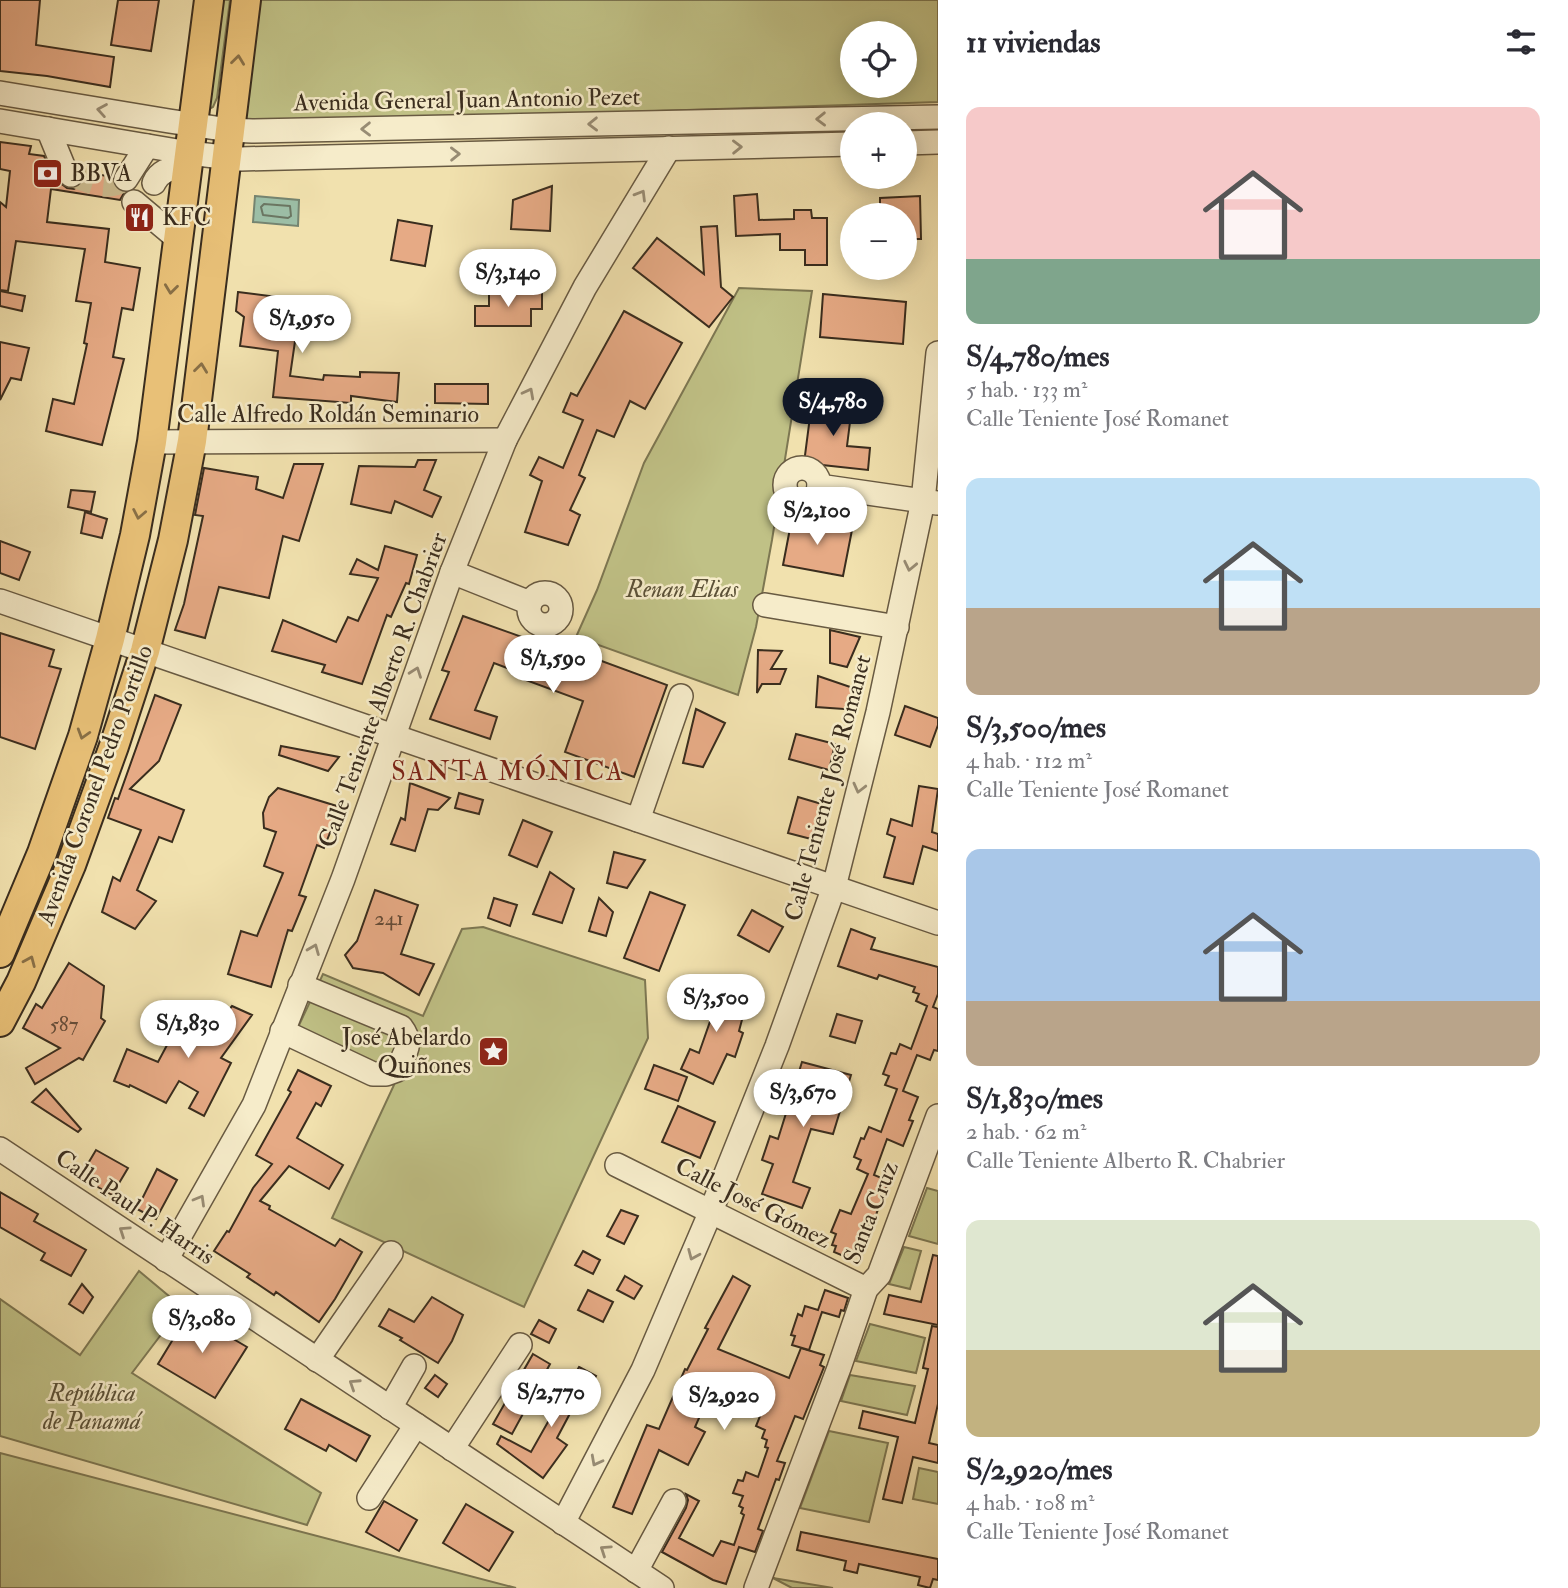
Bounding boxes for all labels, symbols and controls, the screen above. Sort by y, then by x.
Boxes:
map controls [840,21,917,280]
button: locate [840,21,917,98]
icon: filters [1502,23,1540,61]
text: 11 viviendas [966,24,1101,61]
one-way arrow [231,54,246,65]
street label: Avenida General Juan Antonio Pezet [292,81,641,119]
one-way arrow [96,103,108,118]
one-way arrow [815,112,826,127]
button: + [840,112,917,189]
one-way arrow [588,116,598,132]
one-way arrow [360,121,371,137]
one-way arrow [732,139,743,154]
one-way arrow [450,146,461,161]
icon: home [1190,152,1316,278]
bank icon: BBVA [30,156,64,190]
place label: BBVA [70,158,132,189]
one-way arrow [632,190,645,203]
restaurant icon: KFC [122,200,156,234]
place label: KFC [162,202,211,233]
button: − [840,203,917,280]
pin: S/3,140 [443,250,573,309]
text: S/3,140 [475,257,541,286]
one-way arrow [164,283,179,295]
pin: S/1,950 [237,296,367,355]
text: S/1,950 [269,303,335,332]
text: S/4,780/mes [966,338,1110,375]
one-way arrow [193,362,208,374]
text: 5 hab. · 133 m² [966,375,1087,404]
pin: S/4,780 [768,378,898,438]
text: S/4,780 [799,386,867,415]
one-way arrow [521,388,535,400]
street label: Calle Alfredo Roldán Seminario [177,399,479,430]
text: Calle Teniente José Romanet [966,404,1229,433]
pin: S/2,100 [752,488,882,547]
text: S/2,100 [783,495,851,524]
one-way arrow [132,508,147,520]
icon: home [1190,523,1316,649]
street label: Calle Teniente Alberto R. Chabrier [311,528,455,852]
one-way arrow [903,560,918,572]
park label: Renan Elias [625,574,738,605]
pin: S/1,590 [488,636,618,695]
street label: Avenida Coronel Pedro Portillo [30,641,160,930]
text: S/1,590 [520,643,586,672]
street label: Calle Teniente José Romanet [778,651,879,925]
one-way arrow [408,666,422,678]
text: S/3,500/mes [966,709,1106,746]
one-way arrow [77,727,91,740]
text: 4 hab. · 112 m² [966,746,1092,775]
district label: SANTA MÓNICA [391,754,625,788]
text: Calle Teniente José Romanet [966,775,1229,804]
one-way arrow [853,781,867,793]
icon: home [1190,894,1316,1020]
house number: 241 [374,905,404,932]
one-way arrow [306,944,320,956]
one-way arrow [22,956,36,968]
pin: S/3,500 [651,974,781,1034]
text: S/3,500 [683,982,749,1011]
pin: S/1,830 [123,1000,253,1060]
text: S/1,830 [156,1008,220,1037]
house number: 587 [50,1011,79,1038]
place label: José Abelardo Quiñones [341,1022,471,1081]
place icon: José Abelardo Quiñones [477,1034,511,1068]
pin: S/3,670 [738,1070,868,1129]
text: S/3,670 [770,1077,836,1106]
text: S/1,830/mes [966,1080,1103,1117]
text: 2 hab. · 62 m² [966,1117,1086,1146]
street label: Calle Paul P. Harris [49,1142,221,1272]
text: Calle Teniente Alberto R. Chabrier [966,1146,1285,1175]
street label: Calle José Gómez [670,1150,836,1256]
street label: Santa Cruz [836,1157,906,1269]
one-way arrow [192,1195,205,1208]
one-way arrow [118,1226,131,1239]
one-way arrow [687,1248,701,1260]
icon: home [1190,1265,1316,1391]
pin: S/3,080 [137,1296,267,1355]
text: S/3,080 [168,1303,236,1332]
pin: S/2,770 [486,1370,616,1429]
pin: S/2,920 [659,1372,789,1432]
text: S/2,770 [517,1377,585,1406]
park label: República de Panamá [42,1378,144,1437]
one-way arrow [349,1380,362,1392]
text: S/2,920 [688,1380,760,1409]
text: S/2,920/mes [966,1451,1113,1488]
one-way arrow [590,1454,604,1466]
text: 4 hab. · 108 m² [966,1488,1095,1517]
text: Calle Teniente José Romanet [966,1517,1229,1546]
one-way arrow [600,1546,613,1559]

